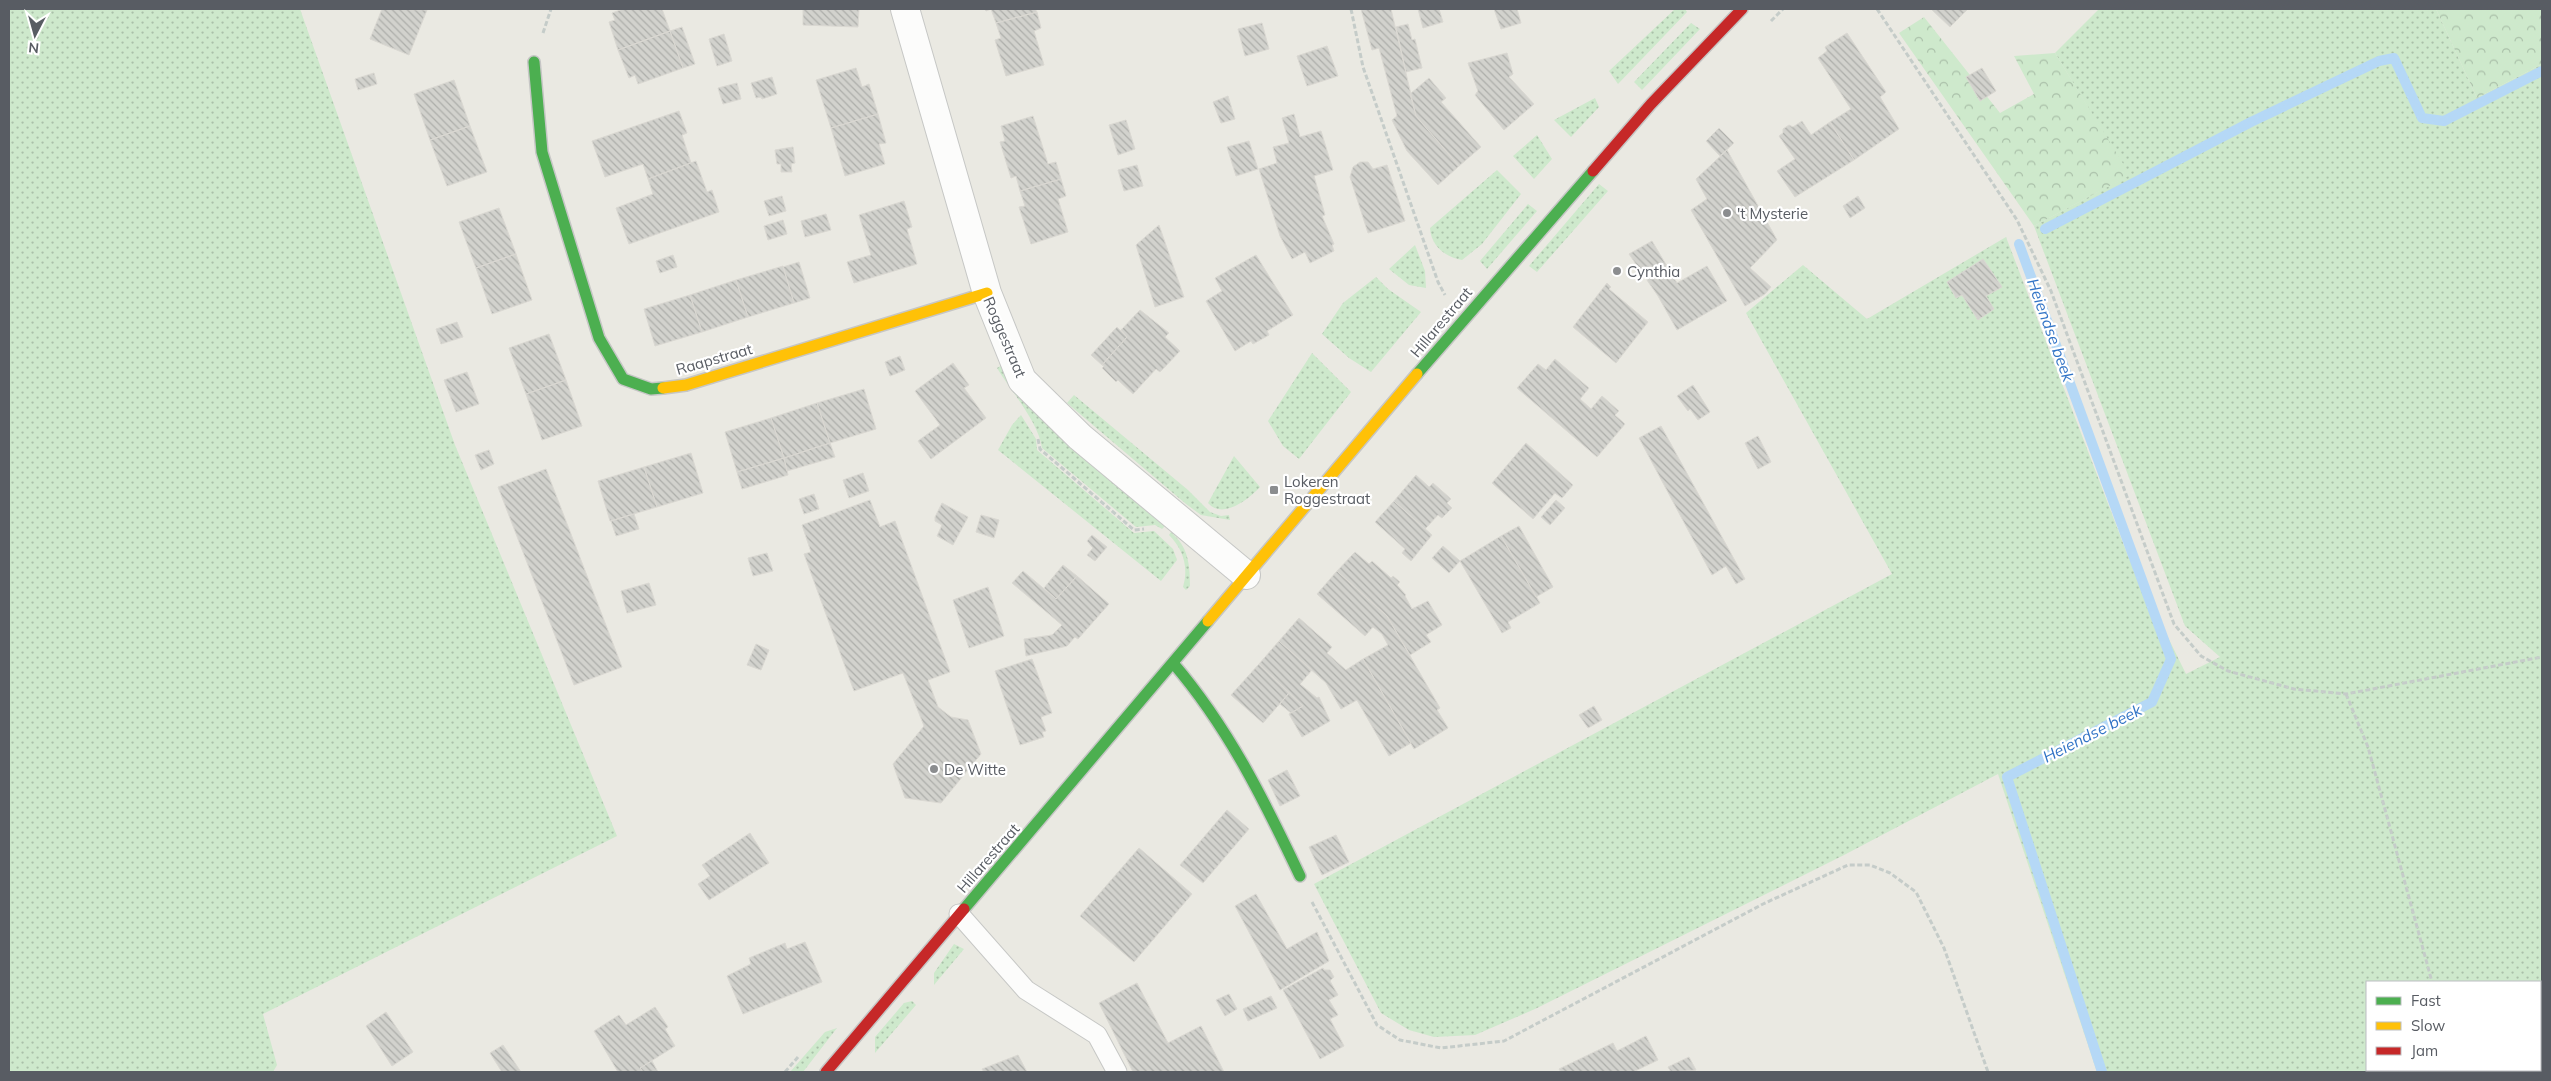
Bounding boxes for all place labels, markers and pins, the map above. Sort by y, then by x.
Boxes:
place label: 't Mysterie [1737,204,1808,223]
marker: 't Mysterie [1721,207,1733,219]
place label: Cynthia [1627,262,1680,281]
marker: Cynthia [1611,265,1623,277]
place label: Lokeren Roggestraat [1284,472,1370,508]
marker: Lokeren Roggestraat [1268,484,1280,496]
place label: De Witte [944,760,1006,779]
marker: De Witte [928,763,940,775]

